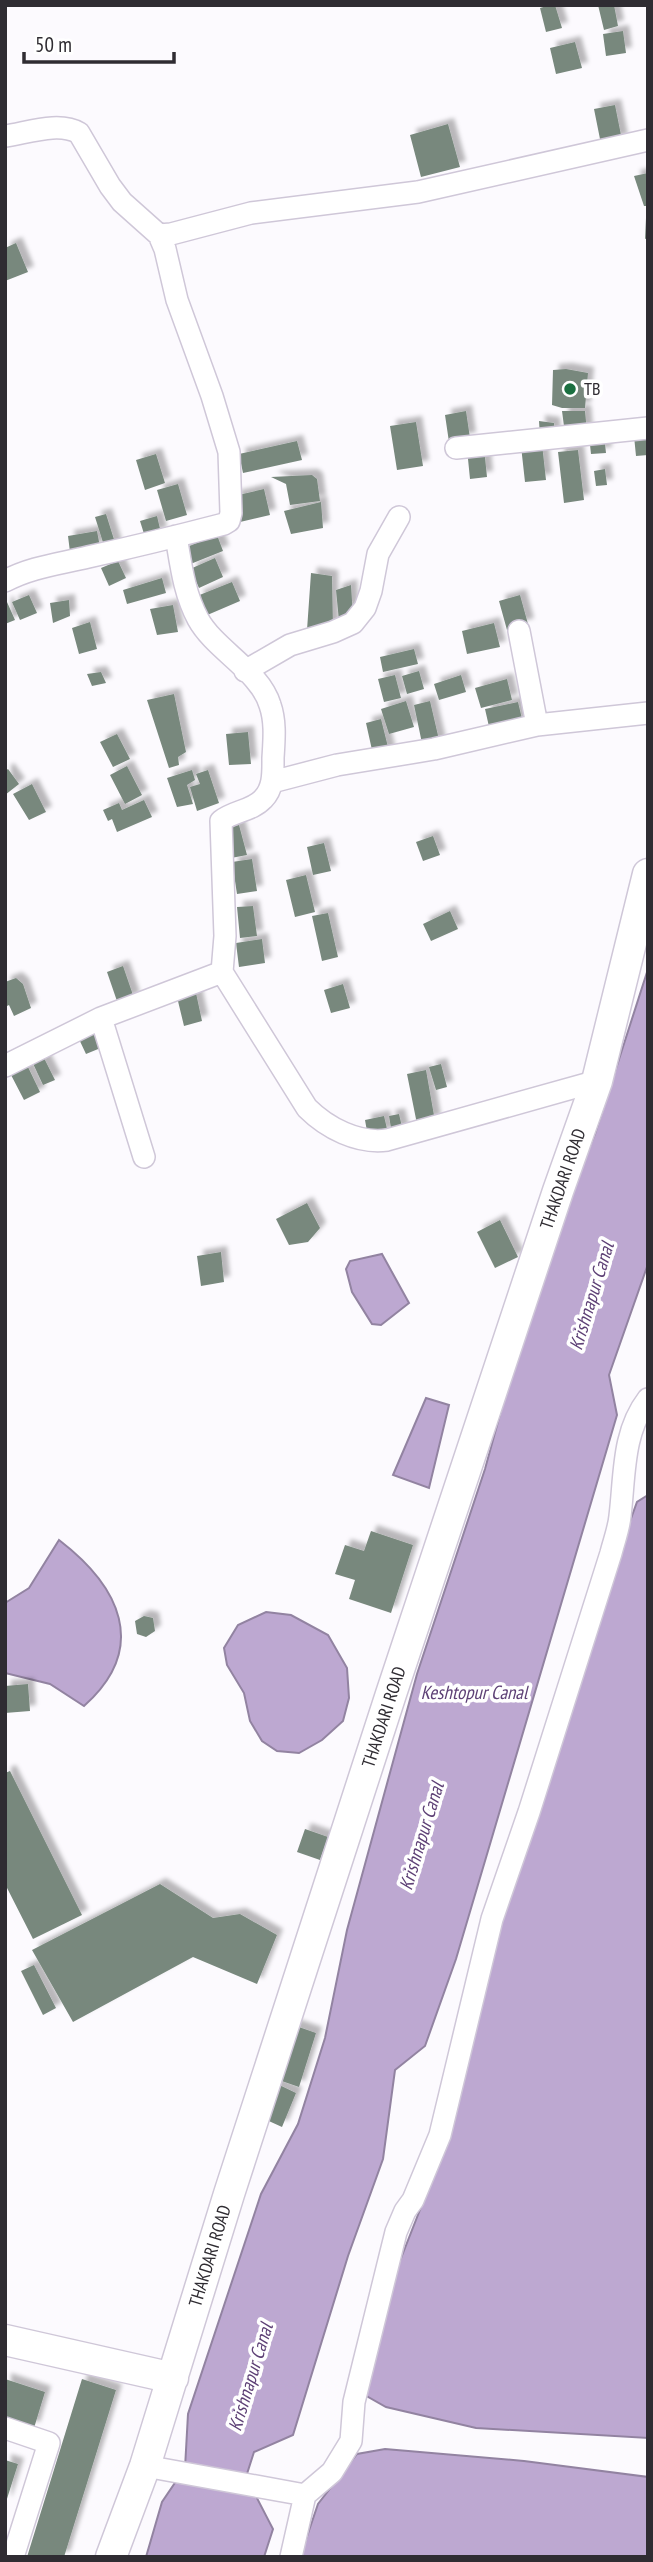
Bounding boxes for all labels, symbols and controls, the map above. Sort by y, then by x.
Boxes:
scale bar [24,21,175,65]
text: 50 m [35,31,72,58]
place label: TB [584,377,601,400]
marker: TB [562,381,578,397]
street label: THAKDARI ROAD [535,1125,590,1232]
water label: Krishnapur Canal [563,1238,619,1353]
street label: THAKDARI ROAD [356,1663,411,1770]
water label: Keshtopur Canal [421,1680,529,1704]
water label: Krishnapur Canal [393,1778,449,1893]
street label: THAKDARI ROAD [183,2202,236,2309]
water label: Krishnapur Canal [222,2319,278,2434]

